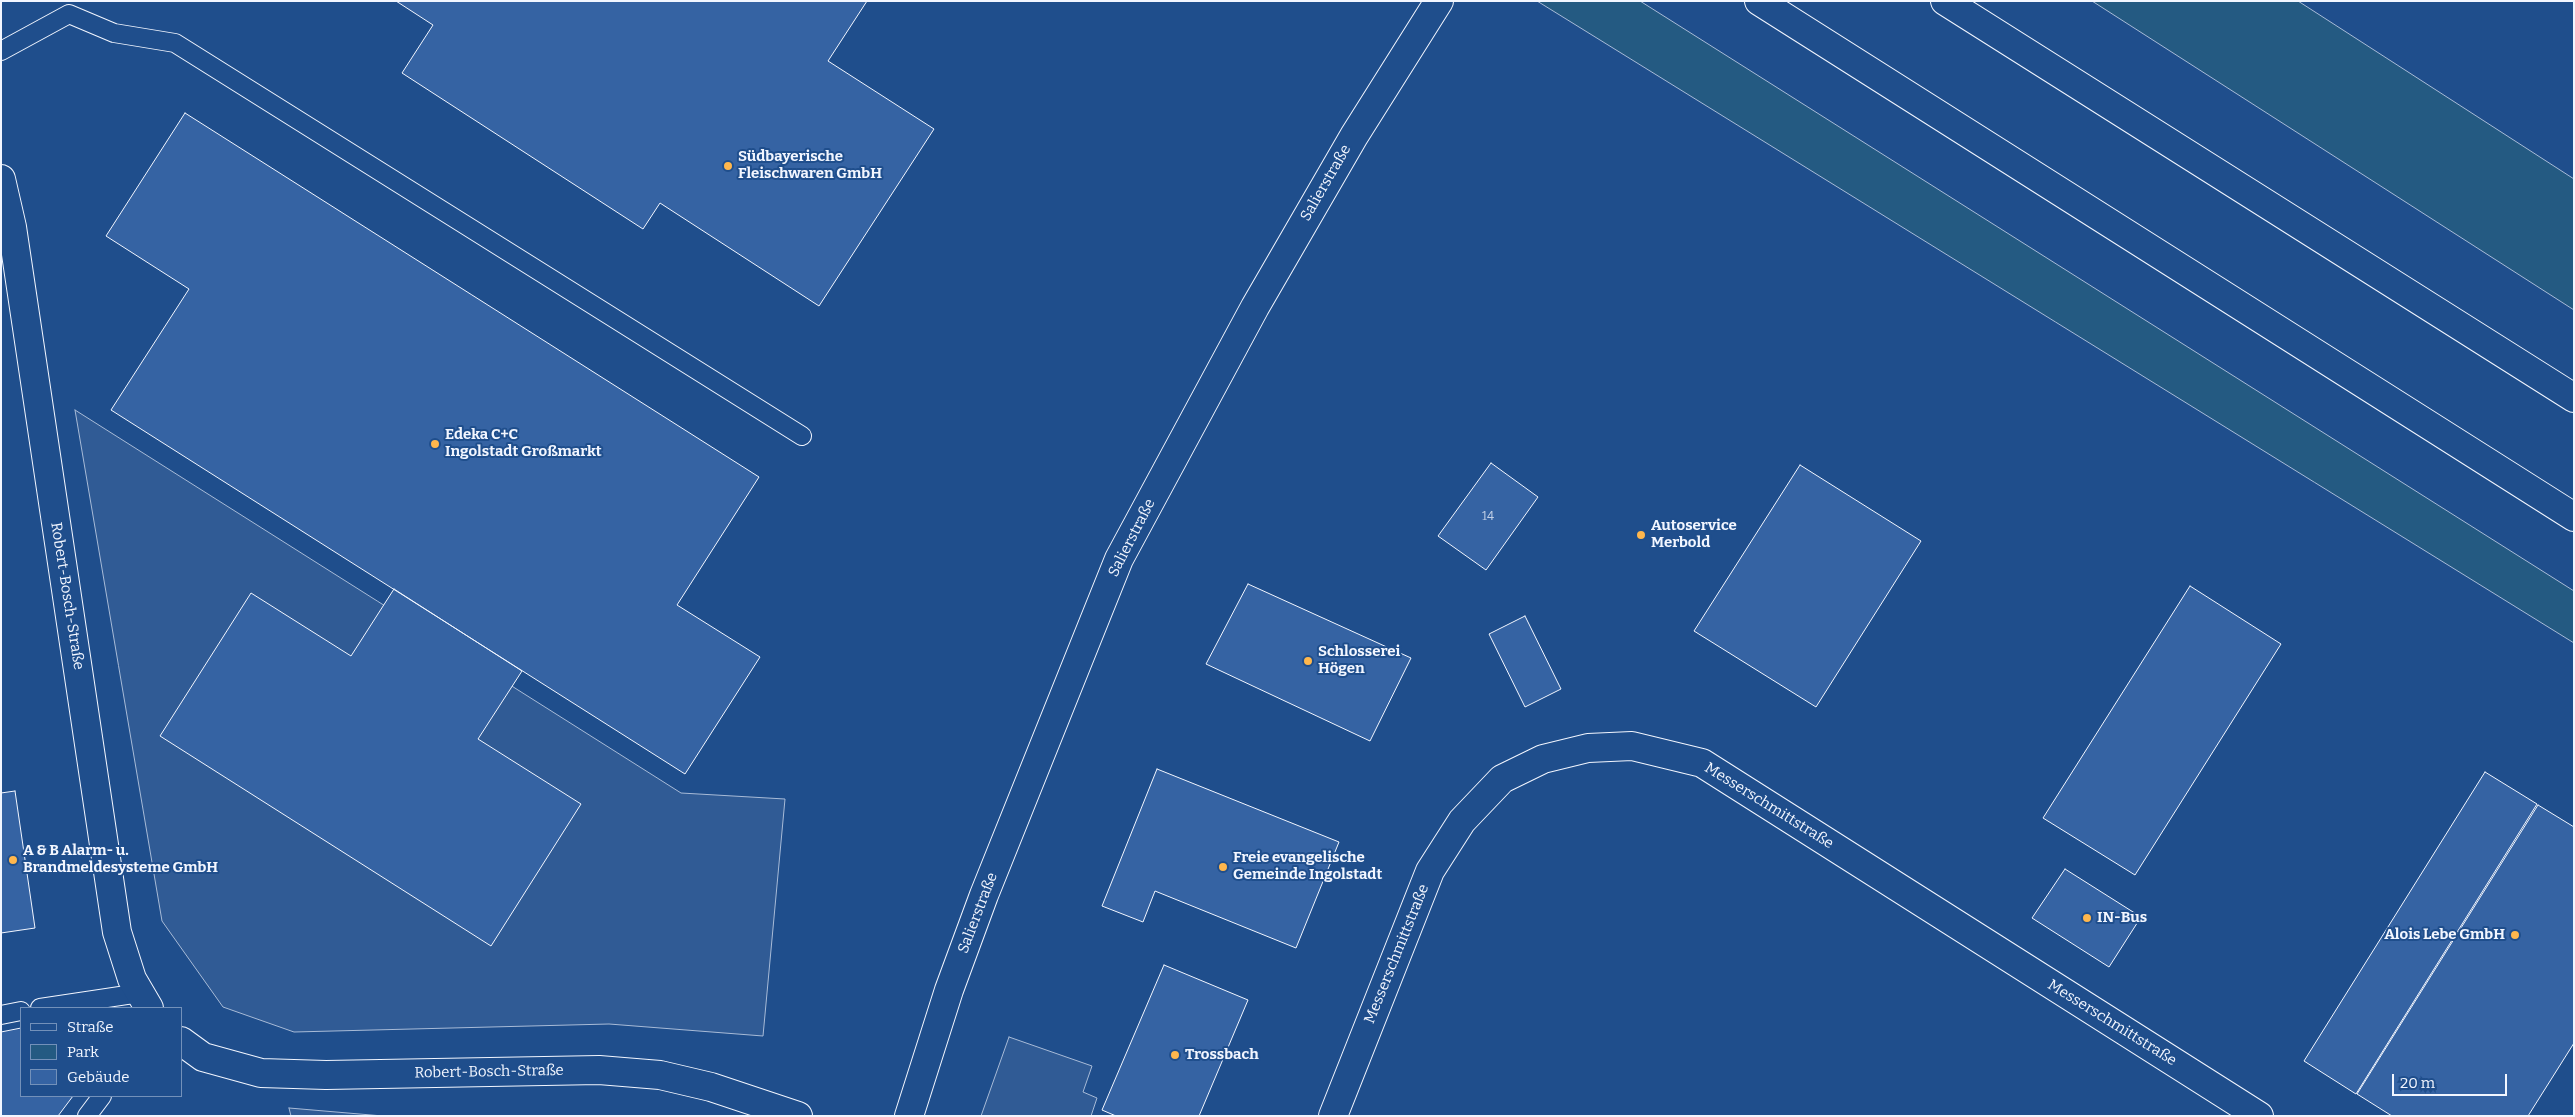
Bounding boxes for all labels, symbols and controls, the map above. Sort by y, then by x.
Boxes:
street label: Salierstraße [1297,142,1355,224]
place label: Südbayerische Fleischwaren GmbH [738,148,882,183]
marker: Südbayerische Fleischwaren GmbH [722,160,734,172]
place label: Edeka C+C Ingolstadt Großmarkt [445,426,602,461]
marker: Edeka C+C Ingolstadt Großmarkt [429,438,441,450]
street label: Salierstraße [1105,496,1159,580]
house number: 14 [1482,510,1494,524]
place label: Autoservice Merbold [1651,517,1737,552]
street label: Robert-Bosch-Straße [46,521,88,671]
marker: Autoservice Merbold [1635,529,1647,541]
place label: Schlosserei Högen [1318,643,1400,678]
marker: Schlosserei Högen [1302,655,1314,667]
street label: Messerschmittstraße [1701,759,1837,853]
place label: A & B Alarm- u. Brandmeldesysteme GmbH [23,842,218,877]
place label: Freie evangelische Gemeinde Ingolstadt [1233,849,1382,884]
marker: A & B Alarm- u. Brandmeldesysteme GmbH [7,854,19,866]
marker: Freie evangelische Gemeinde Ingolstadt [1217,861,1229,873]
street label: Salierstraße [954,870,1002,956]
street label: Messerschmittstraße [1361,882,1433,1026]
place label: IN-Bus [2097,909,2147,927]
marker: IN-Bus [2081,912,2093,924]
place label: Alois Lebe GmbH [2384,926,2505,944]
marker: Alois Lebe GmbH [2509,929,2521,941]
street label: Messerschmittstraße [2044,976,2180,1070]
legend [20,1007,182,1097]
text: Straße [67,1018,113,1036]
text: Park [67,1043,99,1061]
place label: Trossbach [1185,1046,1259,1064]
marker: Trossbach [1169,1049,1181,1061]
street label: Robert-Bosch-Straße [414,1062,564,1082]
scale bar [2395,1064,2510,1096]
text: Gebäude [67,1068,130,1086]
text: 20 m [2400,1074,2435,1092]

